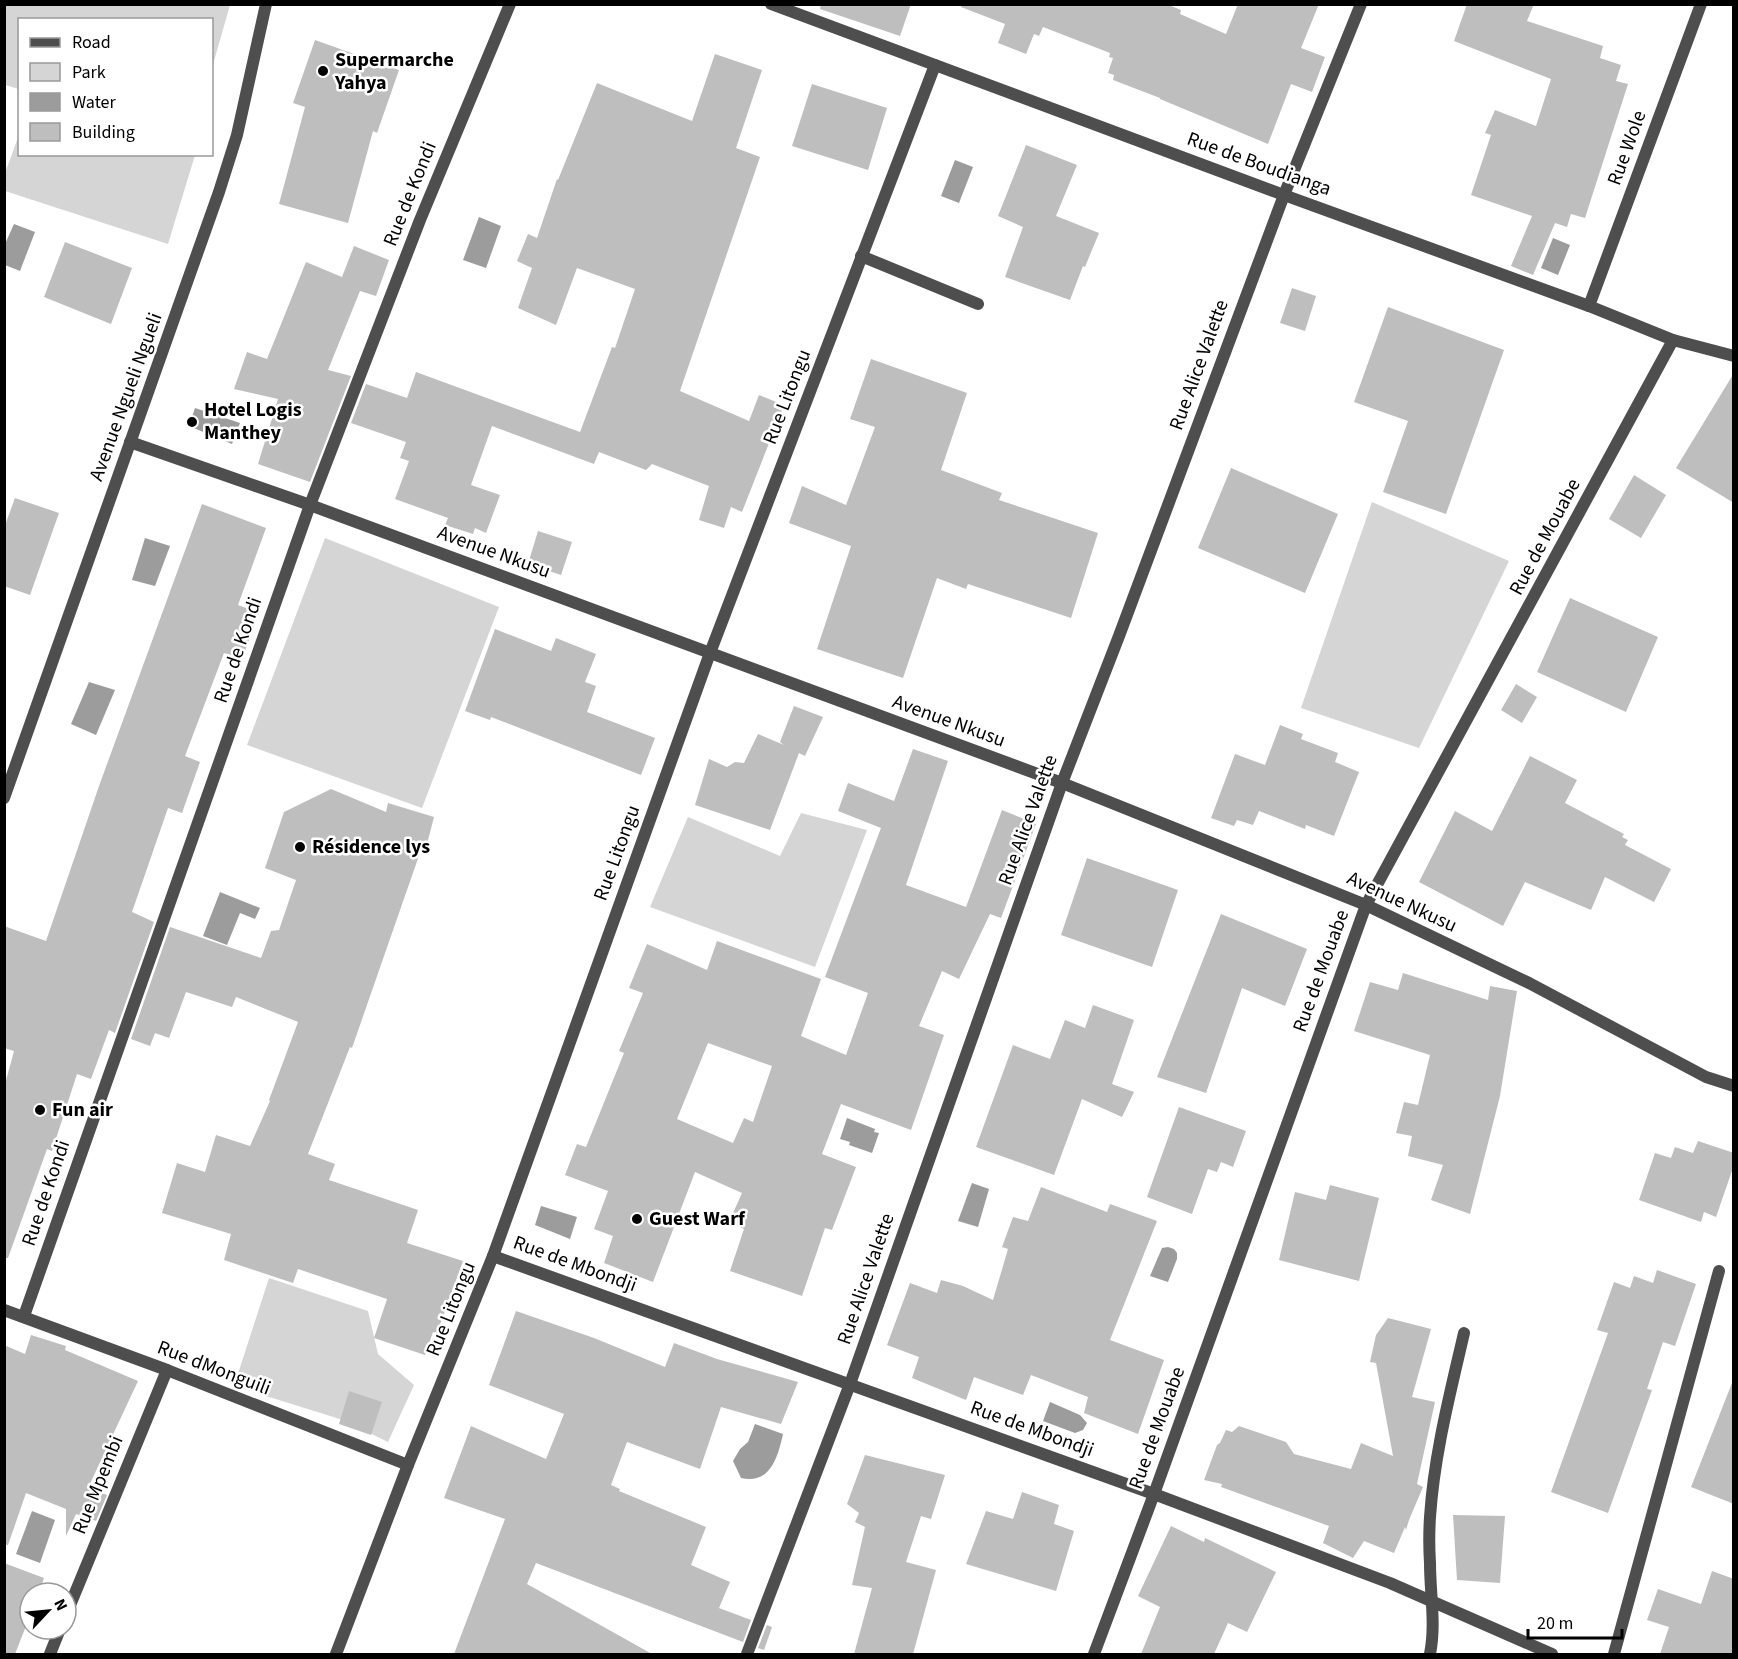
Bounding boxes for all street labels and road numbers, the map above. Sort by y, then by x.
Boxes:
street label: Rue Wole [1601,107,1653,189]
street label: Rue de Boudianga [1183,125,1335,203]
street label: Rue de Kondi [376,138,444,250]
street label: Rue Alice Valette [1162,296,1236,434]
street label: Avenue Ngueli Ngueli [83,309,169,485]
street label: Rue Litongu [756,345,818,449]
street label: Rue de Mouabe [1502,474,1588,600]
street label: Avenue Nkusu [434,519,554,585]
street label: Rue de Kondi [207,593,269,707]
street label: Avenue Nkusu [889,688,1009,754]
street label: Rue Alice Valette [991,751,1065,889]
street label: Rue Litongu [587,801,647,905]
street label: Avenue Nkusu [1342,864,1462,940]
street label: Rue de Mouabe [1286,906,1356,1036]
street label: Rue de Kondi [15,1136,77,1250]
street label: Rue Alice Valette [830,1210,902,1348]
street label: Rue de Mbondji [509,1229,641,1299]
street label: Rue Litongu [419,1257,483,1361]
street label: Rue dMonguili [153,1334,275,1402]
street label: Rue de Mouabe [1122,1363,1192,1493]
street label: Rue de Mbondji [966,1394,1098,1464]
street label: Rue Mpembi [65,1431,131,1539]

